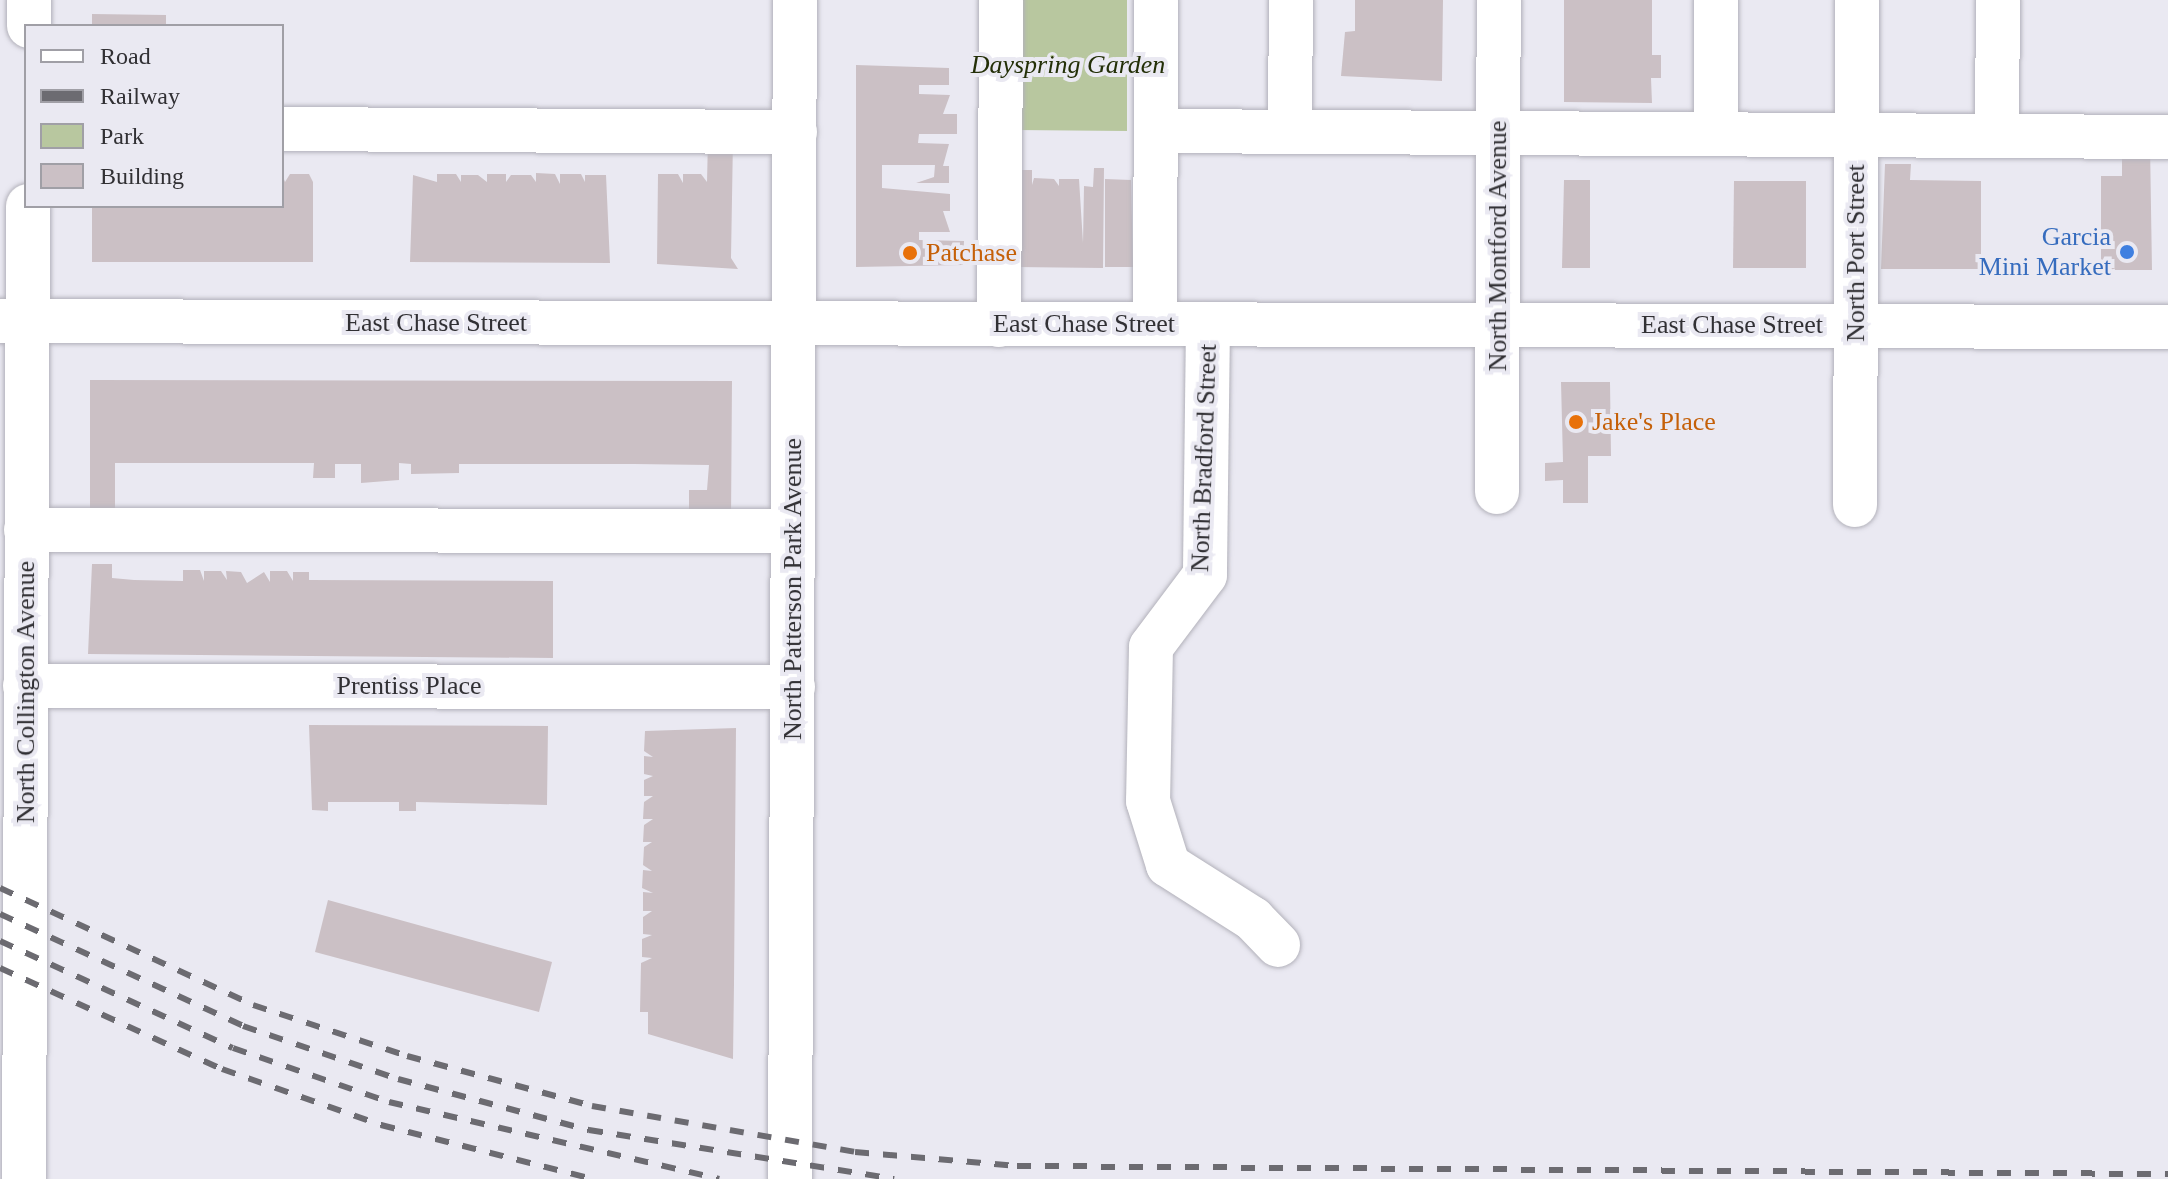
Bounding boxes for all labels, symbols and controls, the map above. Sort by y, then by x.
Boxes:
legend [24,24,284,208]
text: Road [100,43,151,69]
park label: Dayspring Garden [971,49,1165,81]
text: Railway [100,83,180,109]
street label: North Montford Avenue [1482,120,1514,372]
text: Park [100,123,144,149]
text: Building [100,163,184,189]
street label: North Port Street [1840,164,1872,342]
place label: Garcia Mini Market [1979,221,2111,282]
place label: Patchase [926,237,1017,269]
marker: Garcia Mini Market [2118,243,2136,261]
marker: Patchase [901,244,919,262]
street label: East Chase Street [345,307,527,339]
street label: East Chase Street [993,308,1175,340]
street label: East Chase Street [1641,309,1823,341]
street label: North Bradford Street [1184,343,1224,573]
place label: Jake's Place [1592,406,1716,438]
marker: Jake's Place [1567,413,1585,431]
street label: North Patterson Park Avenue [777,437,809,741]
street label: North Collington Avenue [10,560,42,824]
street label: Prentiss Place [336,670,482,702]

